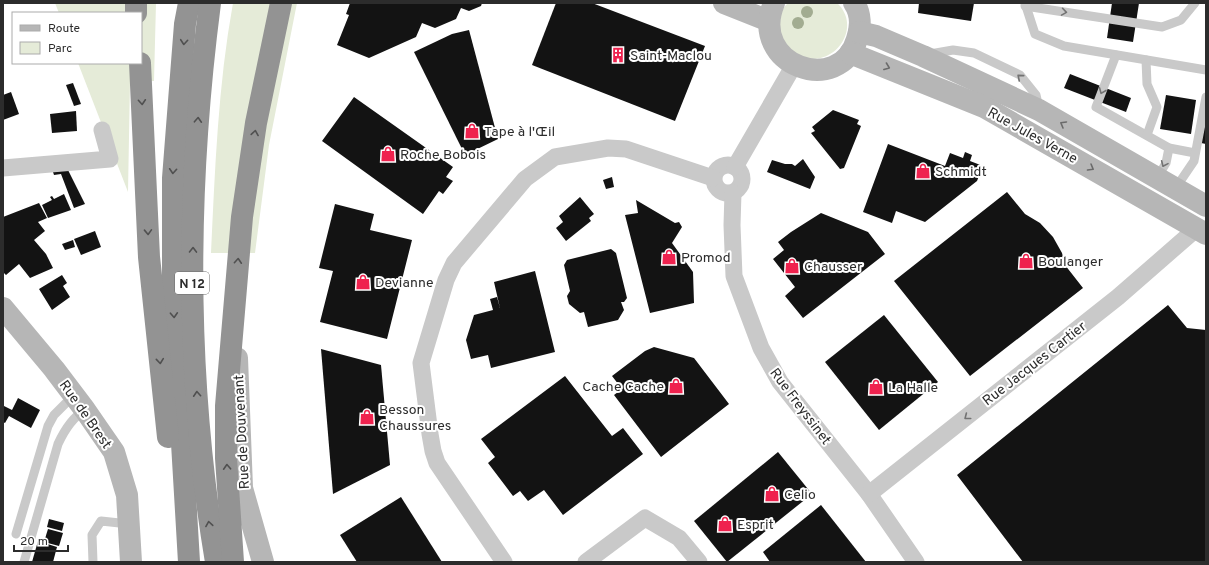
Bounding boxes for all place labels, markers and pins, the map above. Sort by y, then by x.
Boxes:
building icon: Saint-Maclou [609,46,627,64]
place label: Saint-Maclou [630,48,712,65]
shop icon: Tape à l'Œil [463,122,481,140]
place label: Tape à l'Œil [484,124,555,141]
shop icon: Roche Bobois [379,145,397,163]
place label: Roche Bobois [400,147,486,164]
shop icon: Schmidt [914,162,932,180]
place label: Schmidt [935,164,987,181]
shop icon: Promod [660,248,678,266]
place label: Promod [681,250,731,267]
shop icon: Boulanger [1017,252,1035,270]
place label: Boulanger [1038,254,1104,271]
shop icon: Chausser [783,257,801,275]
place label: Chausser [804,259,863,276]
shop icon: Devianne [354,273,372,291]
place label: Devianne [375,275,434,292]
shop icon: Cache Cache [667,377,685,395]
shop icon: La Halle [867,378,885,396]
place label: Cache Cache [582,379,664,396]
place label: La Halle [888,380,938,397]
place label: Besson Chaussures [379,402,451,435]
shop icon: Besson Chaussures [358,408,376,426]
shop icon: Celio [763,485,781,503]
place label: Celio [784,487,816,504]
shop icon: Esprit [716,515,734,533]
place label: Esprit [737,517,774,534]

